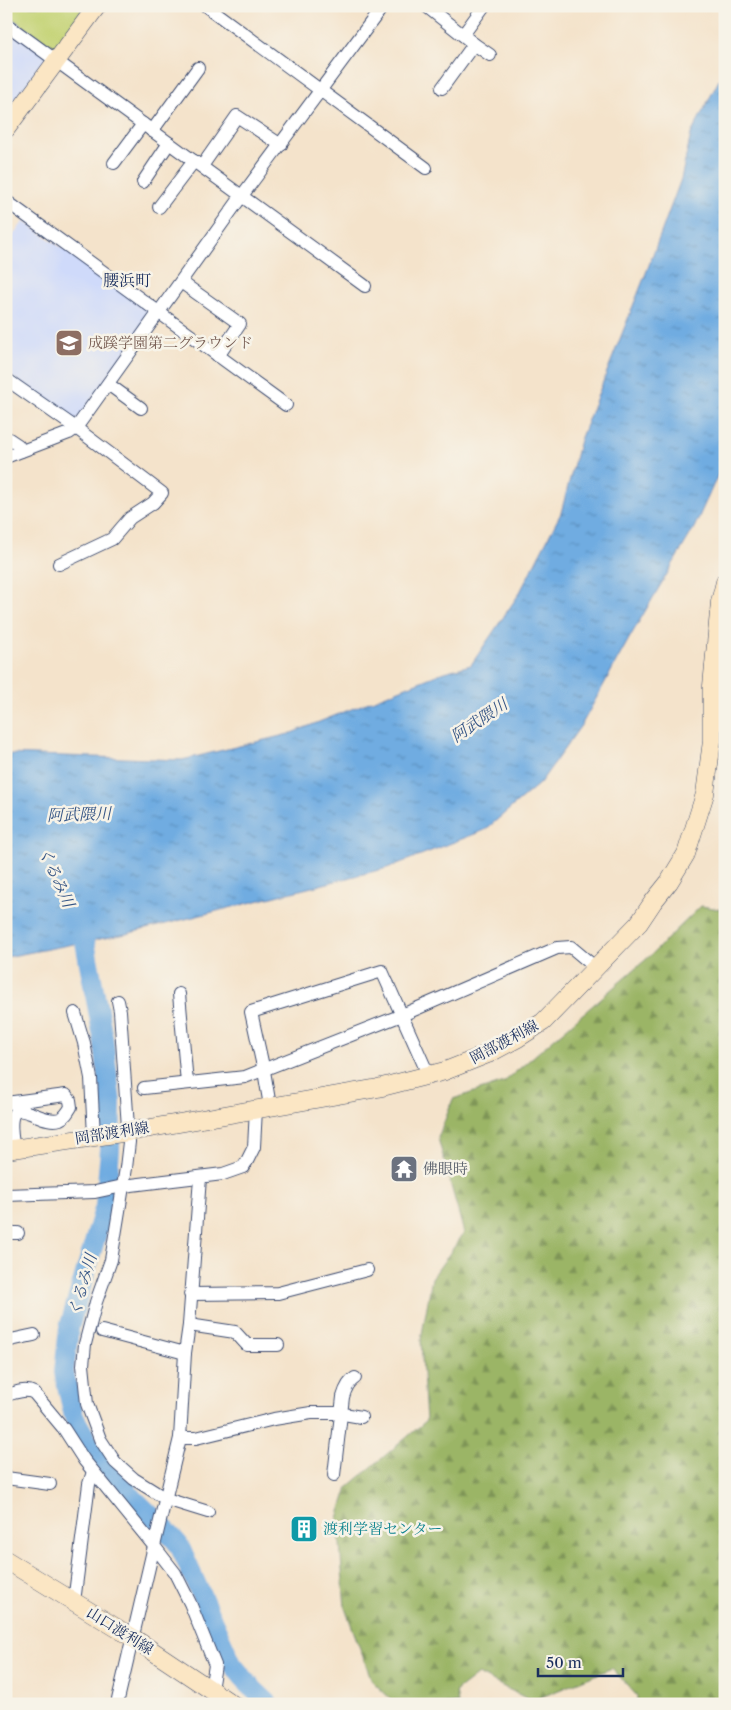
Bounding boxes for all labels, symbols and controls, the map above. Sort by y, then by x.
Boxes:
district label: 腰浜町 [103,270,151,290]
school or university icon: 成蹊学園第二グラウンド [54,328,84,358]
place label: 成蹊学園第二グラウンド [88,333,253,352]
water label: 阿武隈川 [447,693,513,746]
water label: 阿武隈川 [47,803,113,825]
water label: くるみ川 [35,844,80,912]
street label: 岡部渡利線 [466,1016,541,1068]
street label: 岡部渡利線 [73,1117,150,1148]
temple icon: 佛眼時 [389,1154,419,1184]
place label: 佛眼時 [423,1159,468,1178]
water label: くるみ川 [64,1250,101,1319]
building icon: 渡利学習センター [289,1514,319,1544]
place label: 渡利学習センター [323,1519,442,1538]
street label: 山口渡利線 [83,1603,157,1659]
scale bar [538,1645,624,1677]
text: 50 m [546,1653,582,1672]

